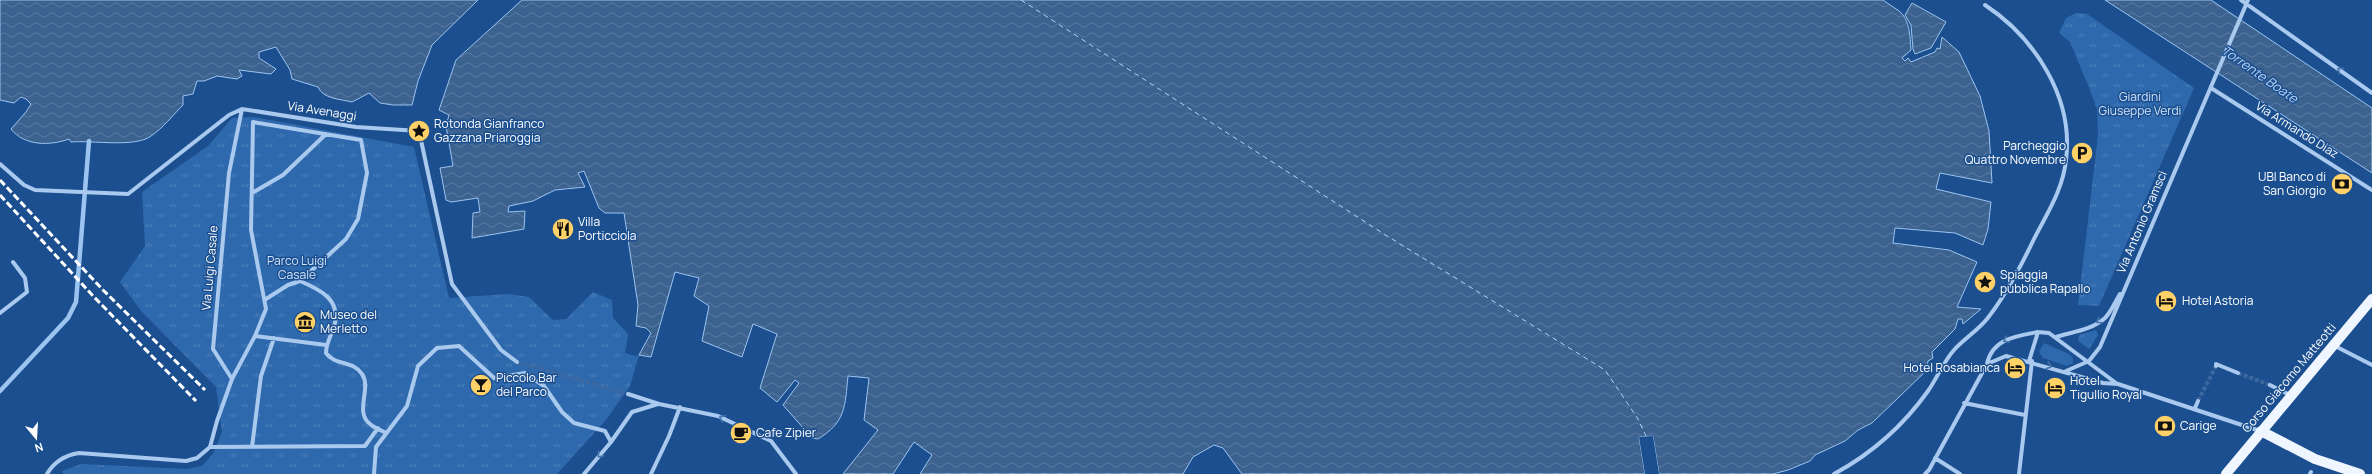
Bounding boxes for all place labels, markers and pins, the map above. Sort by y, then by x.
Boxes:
place label: Rotonda Gianfranco Gazzana Priaroggia [434,115,544,146]
place icon: Rotonda Gianfranco Gazzana Priaroggia [406,118,432,144]
place label: Parcheggio Quattro Novembre [1965,137,2066,168]
parking icon: Parcheggio Quattro Novembre [2069,140,2095,166]
place label: UBI Banco di San Giorgio [2258,168,2326,199]
bank icon: UBI Banco di San Giorgio [2329,171,2355,197]
place label: Villa Porticciola [578,213,637,244]
restaurant icon: Villa Porticciola [550,216,576,242]
place label: Spiaggia pubblica Rapallo [2000,266,2090,297]
place icon: Spiaggia pubblica Rapallo [1972,269,1998,295]
hotel icon: Hotel Astoria [2153,288,2179,314]
place label: Hotel Astoria [2182,292,2253,309]
place label: Museo del Merletto [320,306,377,337]
museum icon: Museo del Merletto [292,309,318,335]
hotel icon: Hotel Rosabianca [2002,355,2028,381]
place label: Hotel Rosabianca [1903,359,2000,376]
place label: Piccolo Bar del Parco [496,369,557,400]
bar icon: Piccolo Bar del Parco [468,372,494,398]
place label: Hotel Tigullio Royal [2070,372,2142,403]
hotel icon: Hotel Tigullio Royal [2042,375,2068,401]
bank icon: Carige [2152,413,2178,439]
place label: Carige [2180,417,2217,434]
cafe icon: Cafe Zipier [728,420,754,446]
place label: Cafe Zipier [756,424,817,441]

